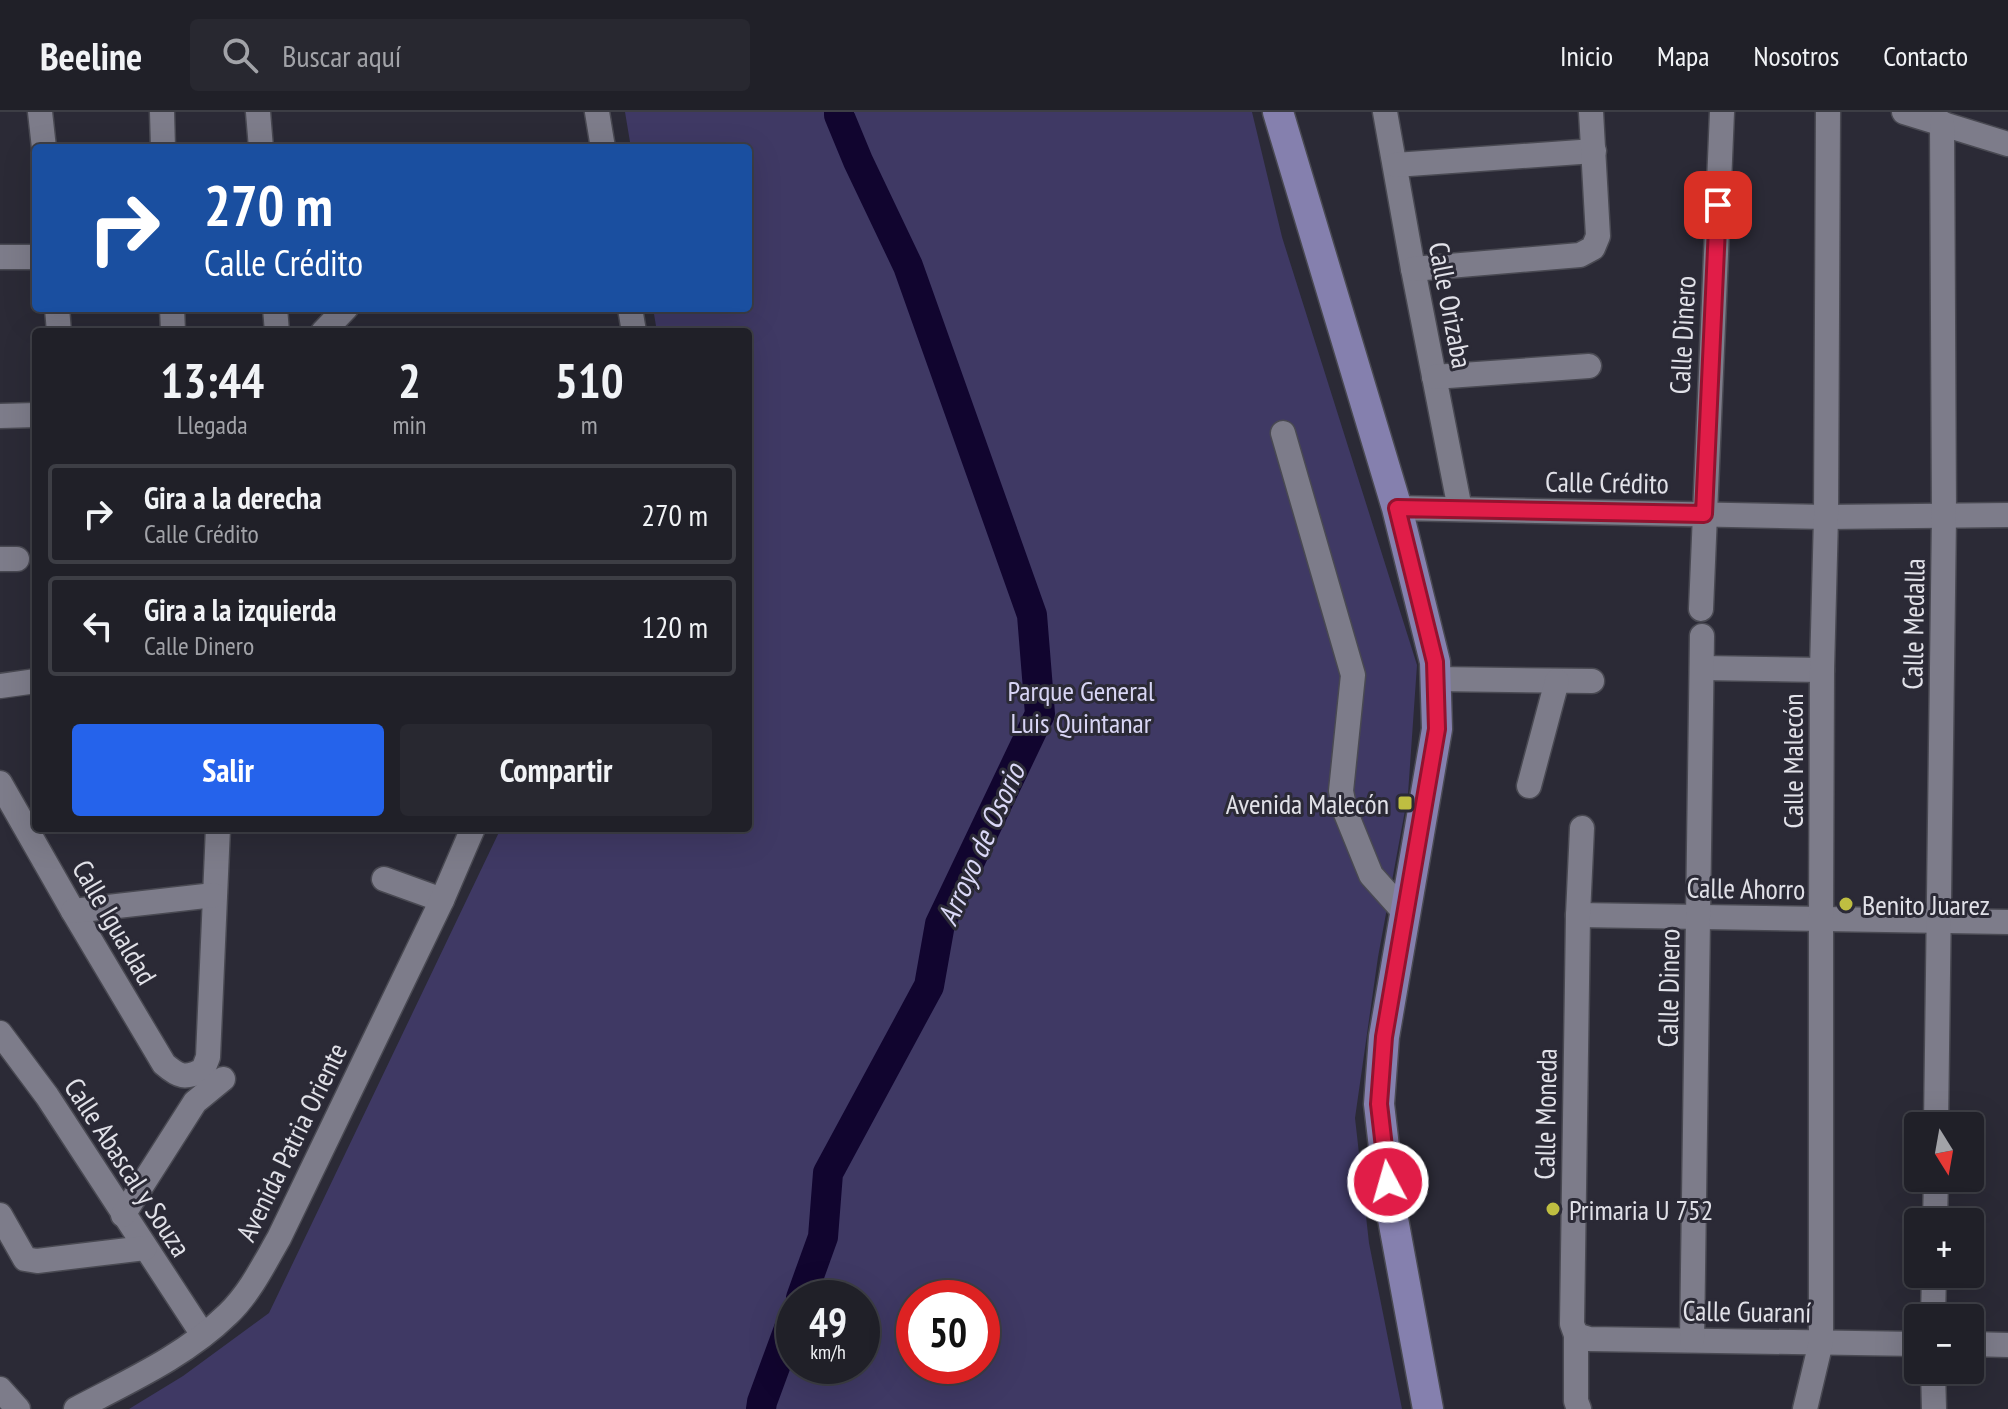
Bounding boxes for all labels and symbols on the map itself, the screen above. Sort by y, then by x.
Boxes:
pin [1684,171,1752,239]
street label: Calle Orizaba [1421,239,1481,371]
street label: Calle Dinero [1660,275,1704,395]
street label: Calle Crédito [1545,462,1669,502]
street label: Calle Medalla [1893,558,1933,690]
park label: Parque General Luis Quintanar [1007,672,1155,741]
street label: Calle Malecón [1774,694,1811,829]
water label: Arroyo de Osorio [927,755,1034,931]
place label: Avenida Malecón [1226,785,1389,822]
marker: Avenida Malecón [1396,794,1414,812]
street label: Calle Igualdad [64,853,166,991]
street label: Calle Ahorro [1686,868,1806,908]
place label: Benito Juarez [1862,886,1990,923]
marker: Benito Juarez [1837,895,1855,913]
street label: Calle Dinero [1648,928,1688,1048]
street label: Avenida Patria Oriente [227,1037,355,1247]
street label: Calle Moneda [1525,1048,1565,1180]
street label: Calle Abascal y Souza [56,1070,200,1264]
north arrow [1904,1112,1984,1192]
position arrow [1346,1140,1430,1224]
place label: Primaria U 752 [1569,1191,1713,1228]
marker: Primaria U 752 [1544,1200,1562,1218]
speed limit sign: 50 [896,1280,1000,1384]
street label: Calle Guaraní [1682,1291,1812,1331]

